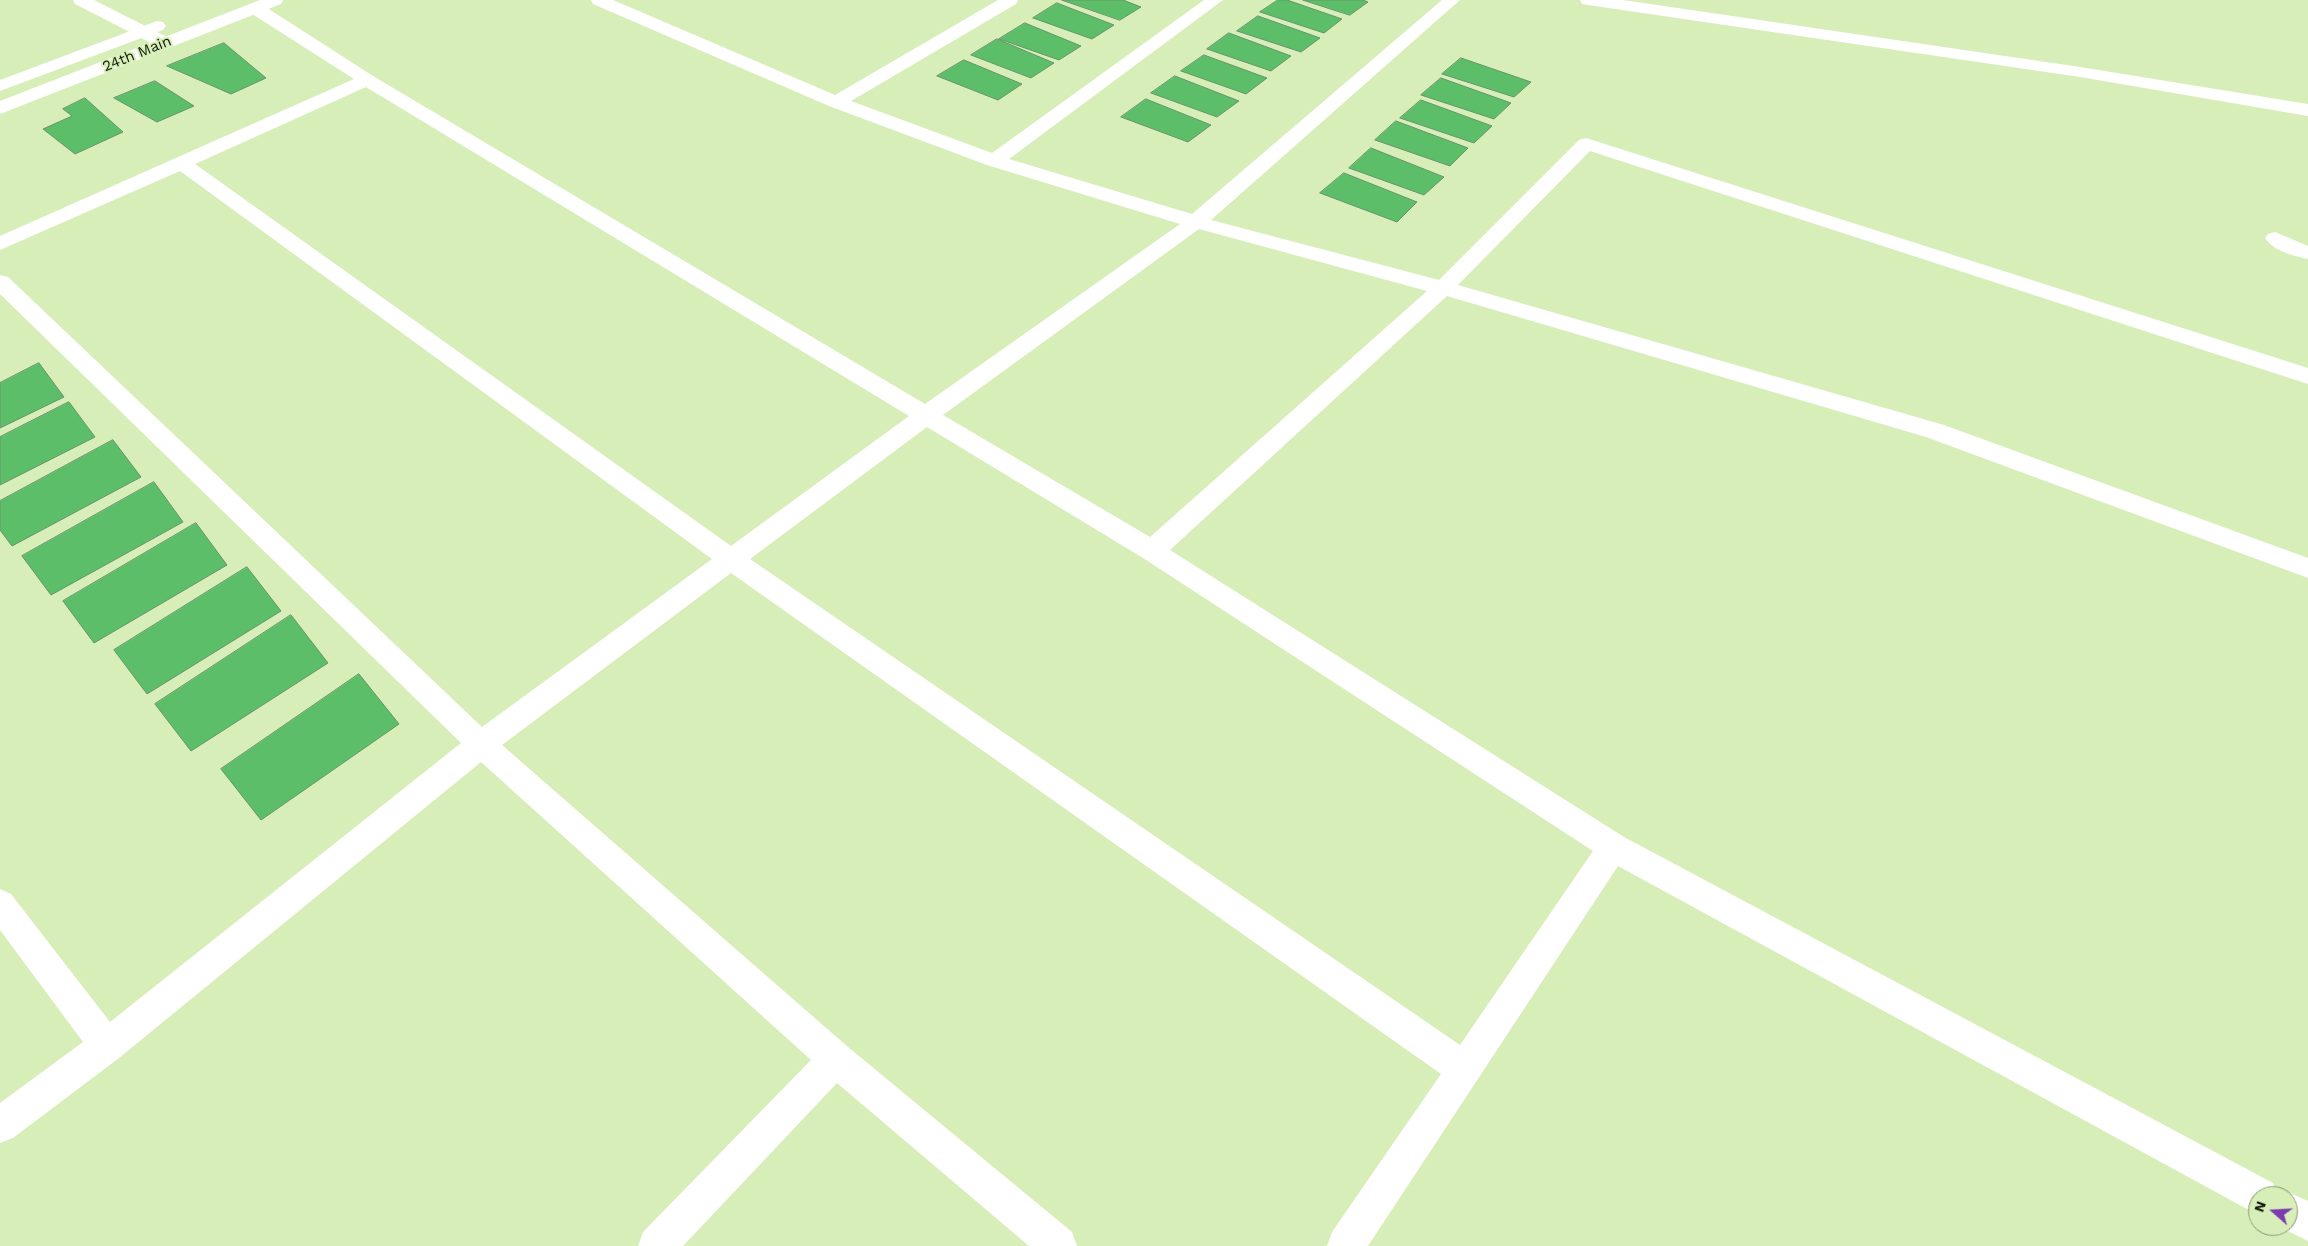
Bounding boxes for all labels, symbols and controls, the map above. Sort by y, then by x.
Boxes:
street label: 24th Main [100,32,174,76]
north arrow [2248,1186,2298,1236]
text: N [2251,1199,2269,1214]

